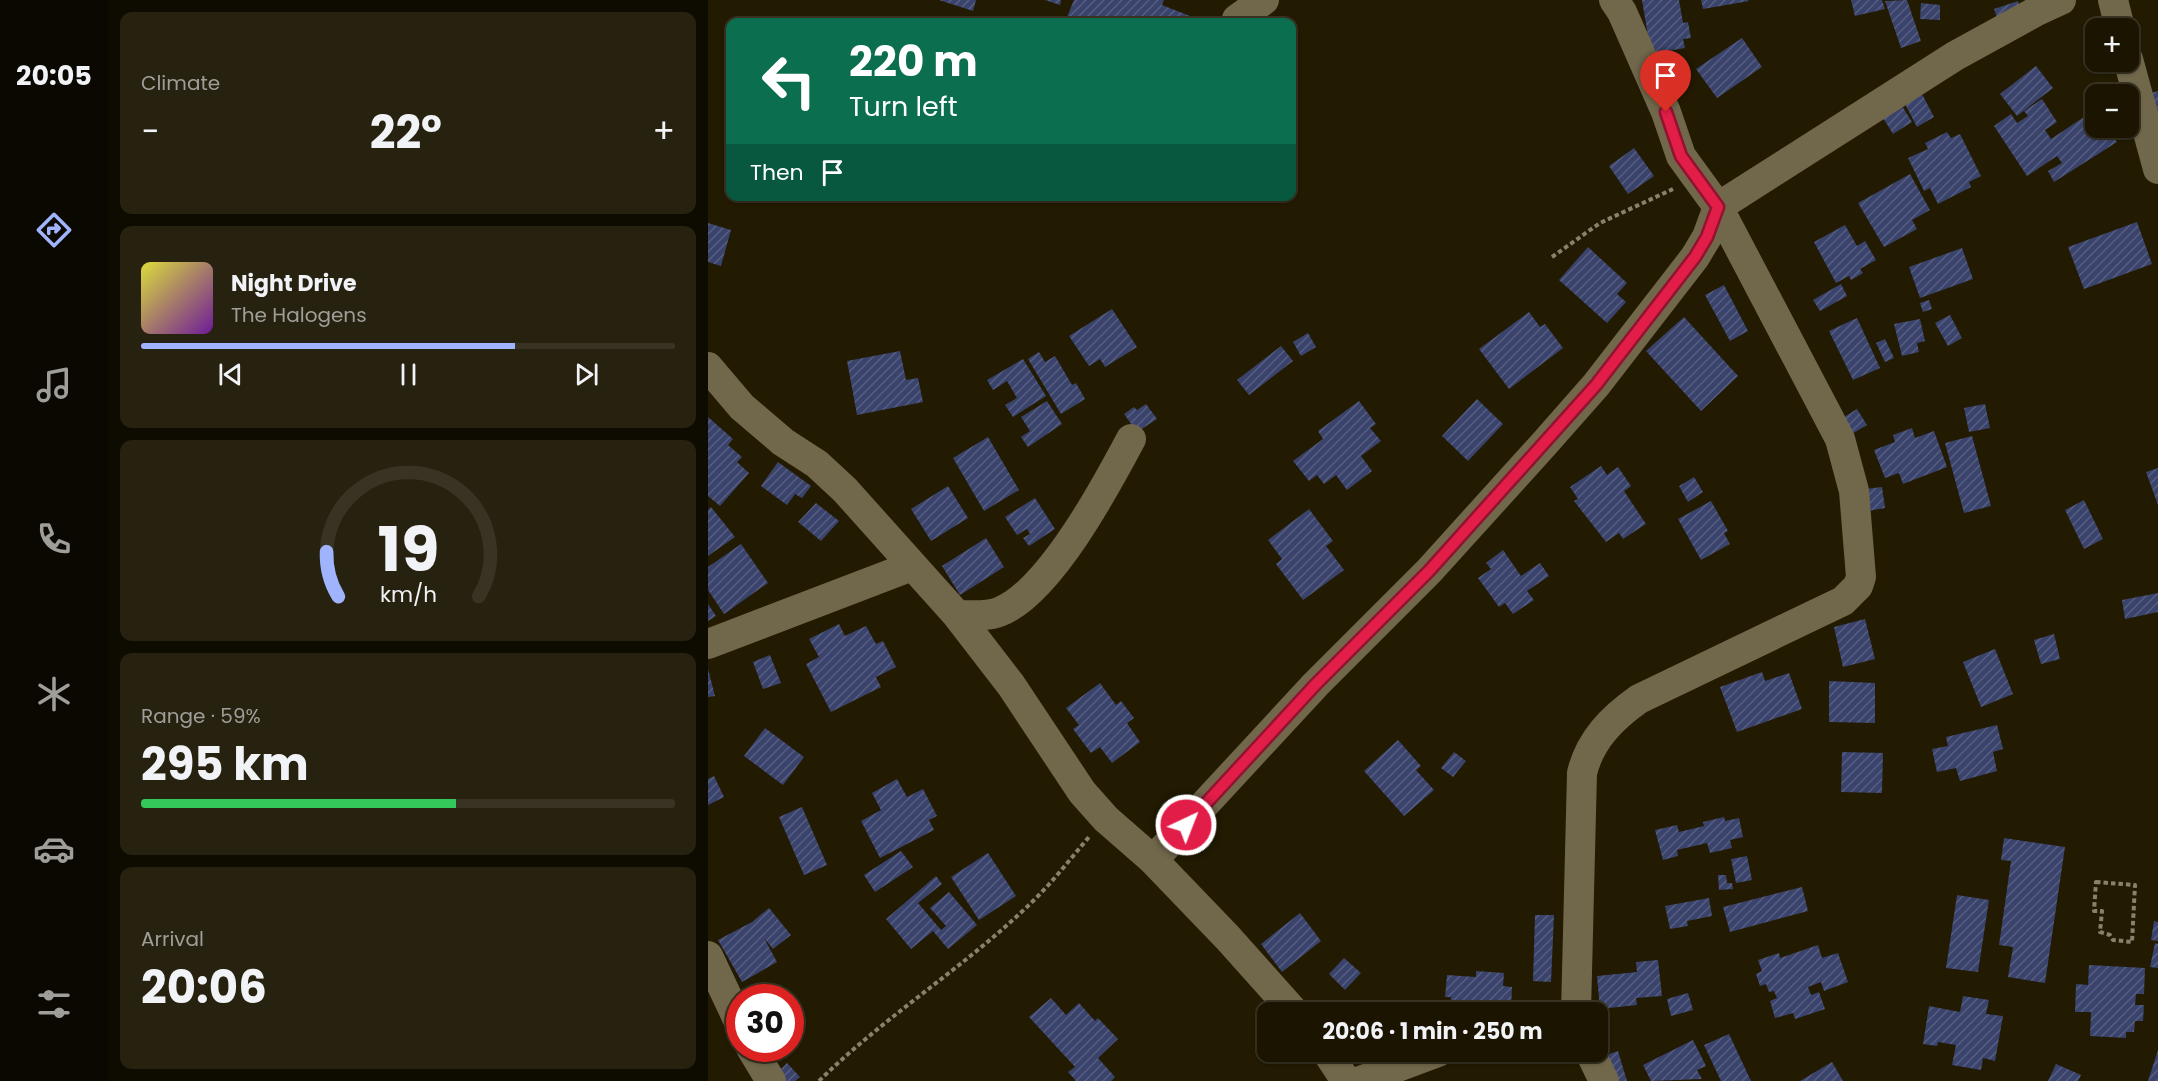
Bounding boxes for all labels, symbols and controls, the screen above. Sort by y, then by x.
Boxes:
map controls [2085,18,2139,138]
button: + [2085,18,2139,72]
text: 220 m [849,32,978,91]
icon: left [750,42,828,120]
pin [1640,50,1691,112]
text: 20:05 [16,57,92,94]
icon: arrive [1649,59,1682,92]
text: Climate [141,69,220,97]
button: − [2085,84,2139,138]
text: Turn left [849,88,958,125]
text: 22° [370,101,442,164]
text: − [141,108,159,155]
text: + [652,108,675,155]
icon: arrive [816,156,849,189]
text: Then [750,157,804,188]
icon: directions [33,209,75,251]
text: Night Drive [231,268,357,299]
text: The Halogens [231,301,367,329]
icon: previous [214,358,247,391]
icon: pause [392,358,425,391]
icon: next [570,358,603,391]
icon: music [33,364,75,406]
text: 19 [377,506,439,594]
icon: phone [33,518,75,560]
text: km/h [379,580,437,611]
icon: climate [33,673,75,715]
text: Range · 59% [141,702,261,730]
text: 295 km [141,733,309,796]
position arrow [1154,793,1218,857]
icon: car [33,828,75,870]
text: Arrival [141,925,204,953]
text: 20:06 [141,956,267,1019]
icon: filters [33,983,75,1025]
speed limit sign: 30 [726,984,804,1062]
text: 20:06 · 1 min · 250 m [1322,1016,1543,1047]

